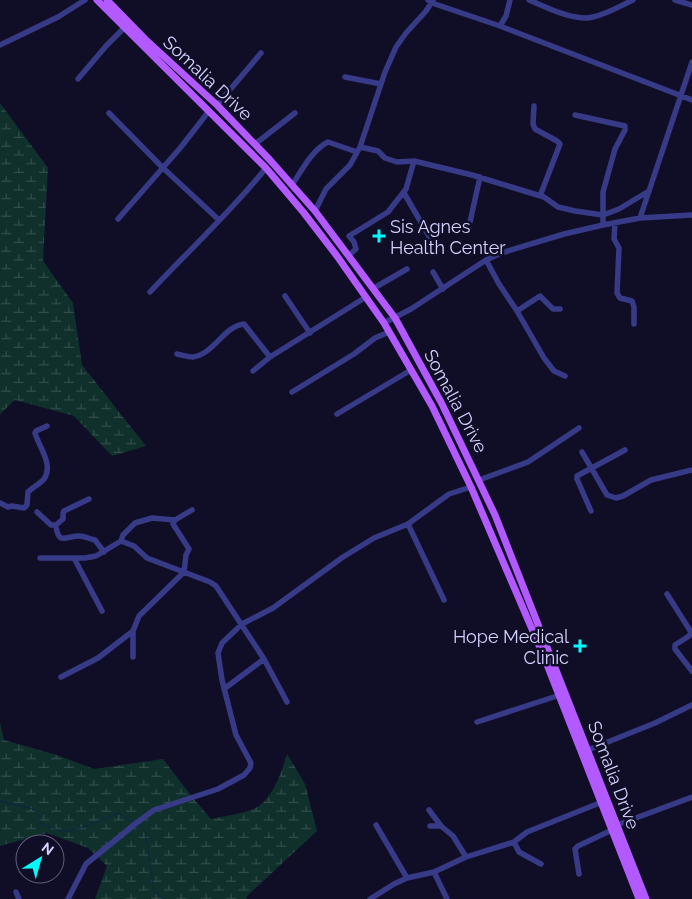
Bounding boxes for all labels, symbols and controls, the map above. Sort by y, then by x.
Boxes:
street label: Somalia Drive [159,31,257,125]
place label: Sis Agnes Health Center [390,216,506,258]
marker: Sis Agnes Health Center [372,229,386,243]
street label: Somalia Drive [420,346,492,457]
place label: Hope Medical Clinic [453,626,569,668]
marker: Hope Medical Clinic [573,639,587,653]
street label: Somalia Drive [584,718,644,832]
north arrow [15,834,65,884]
text: N [39,839,57,858]

